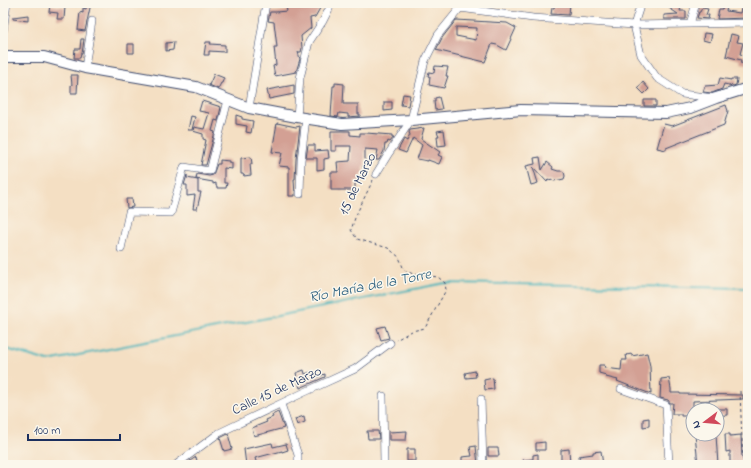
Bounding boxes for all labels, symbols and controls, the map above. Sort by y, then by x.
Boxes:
street label: 15 de Marzo [334,149,382,219]
water label: Río María de la Torre [307,263,434,309]
street label: Calle 15 de Marzo [229,361,325,421]
north arrow [685,402,725,442]
scale bar [28,416,120,442]
text: N [688,419,705,430]
text: 100 m [34,422,61,440]

